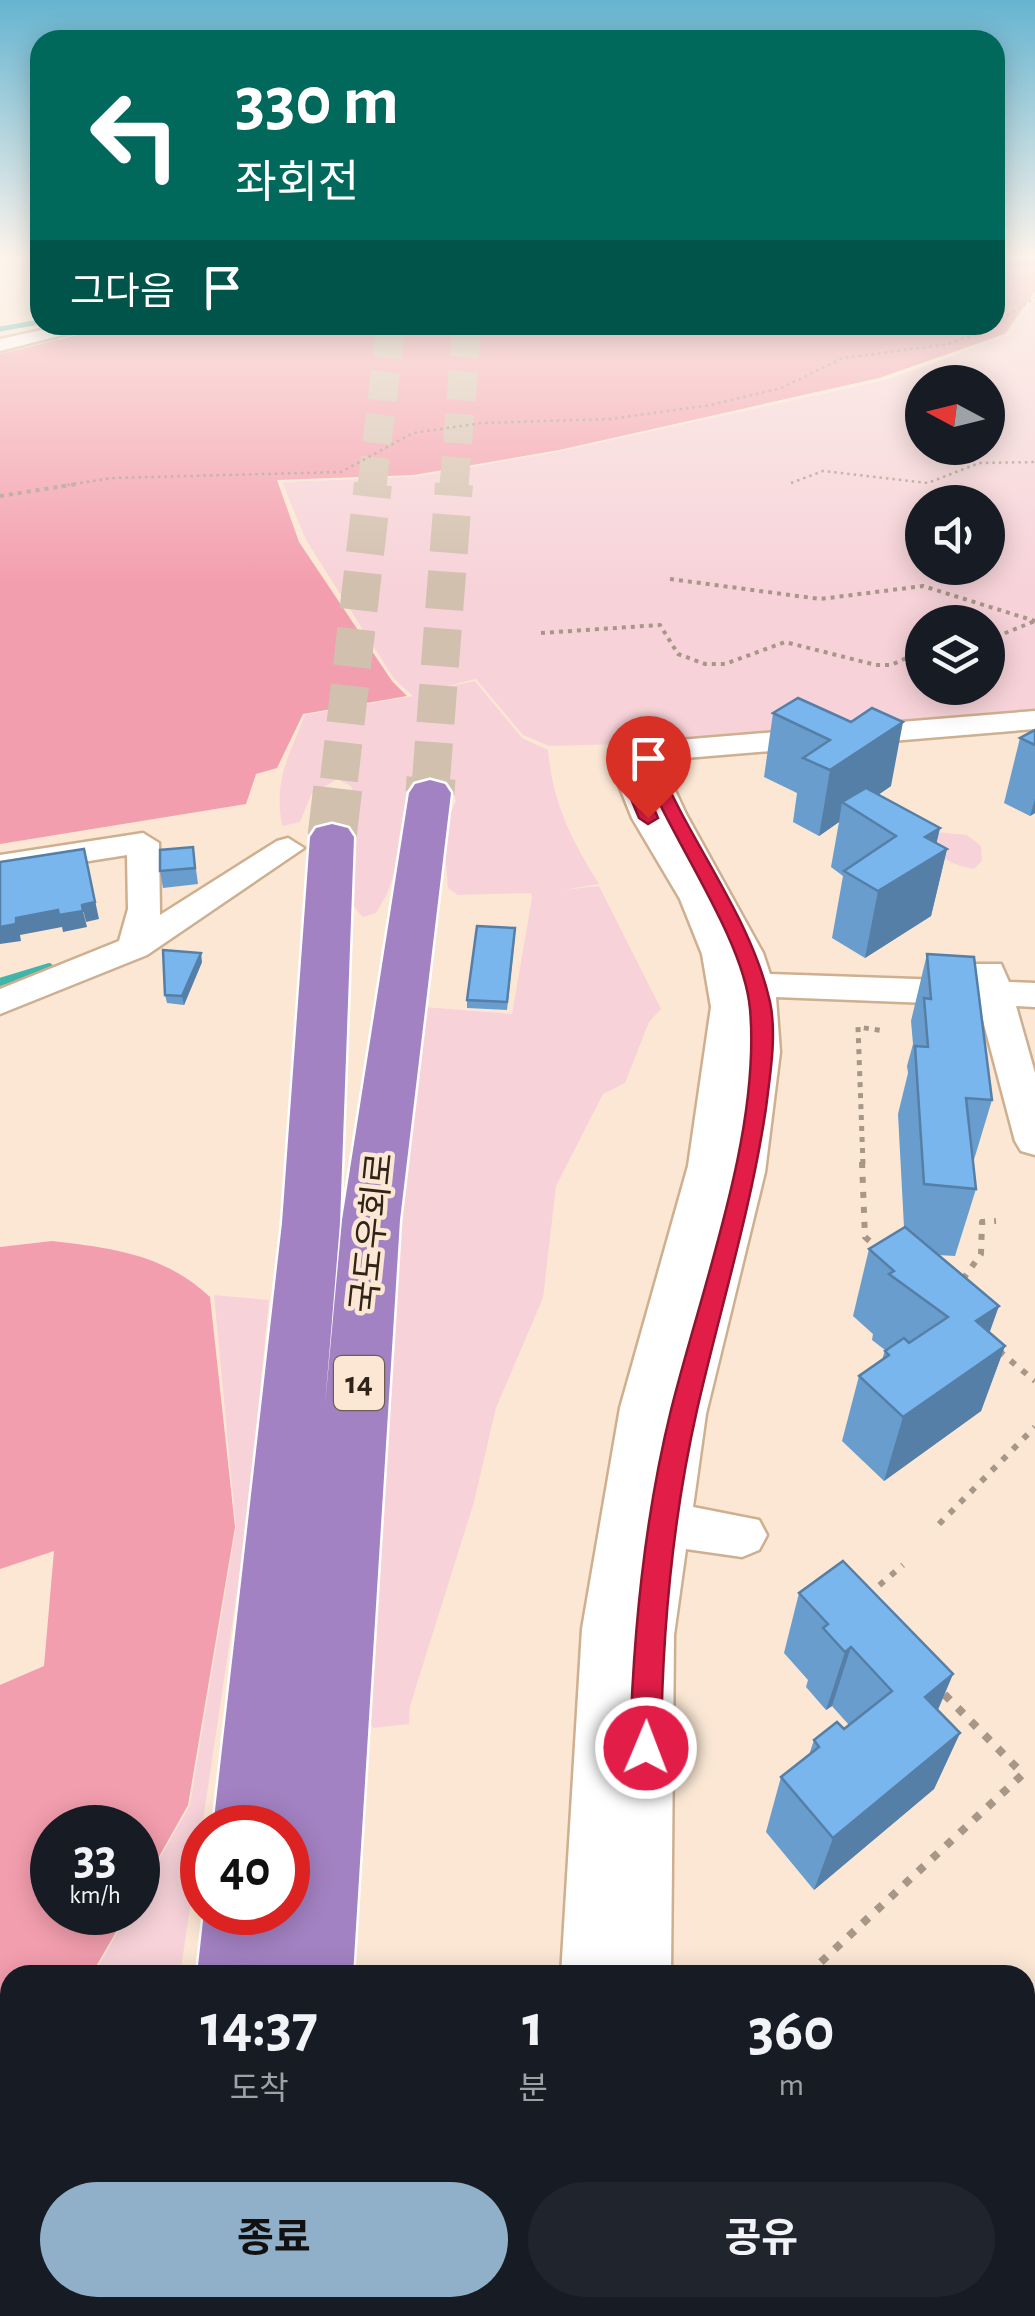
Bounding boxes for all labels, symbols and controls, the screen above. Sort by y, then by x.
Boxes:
text: 330 m [235,67,399,137]
icon: left [70,70,200,200]
text: 좌회전 [235,161,359,206]
icon: arrive [195,260,250,315]
text: 그다음 [70,274,175,312]
north arrow [905,365,1005,465]
map controls [905,365,1005,705]
button: sound [905,485,1005,585]
button: layers [905,605,1005,705]
pin [606,716,691,819]
icon: arrive [621,731,676,786]
street label: 국도우회로 [346,1151,399,1315]
road number: 14 [334,1356,384,1410]
position arrow [594,1696,698,1800]
speed limit sign: 40 [180,1805,310,1935]
text: 33 [73,1833,117,1883]
text: km/h [69,1883,121,1908]
text: 14:37 [201,1997,318,2057]
text: 1 [522,1997,544,2057]
text: 360 [748,2001,834,2061]
text: m [779,2069,804,2101]
text: 도착 [230,2073,289,2105]
text: 분 [518,2073,548,2105]
button: 종료 [40,2182,508,2297]
button: 공유 [528,2182,995,2297]

